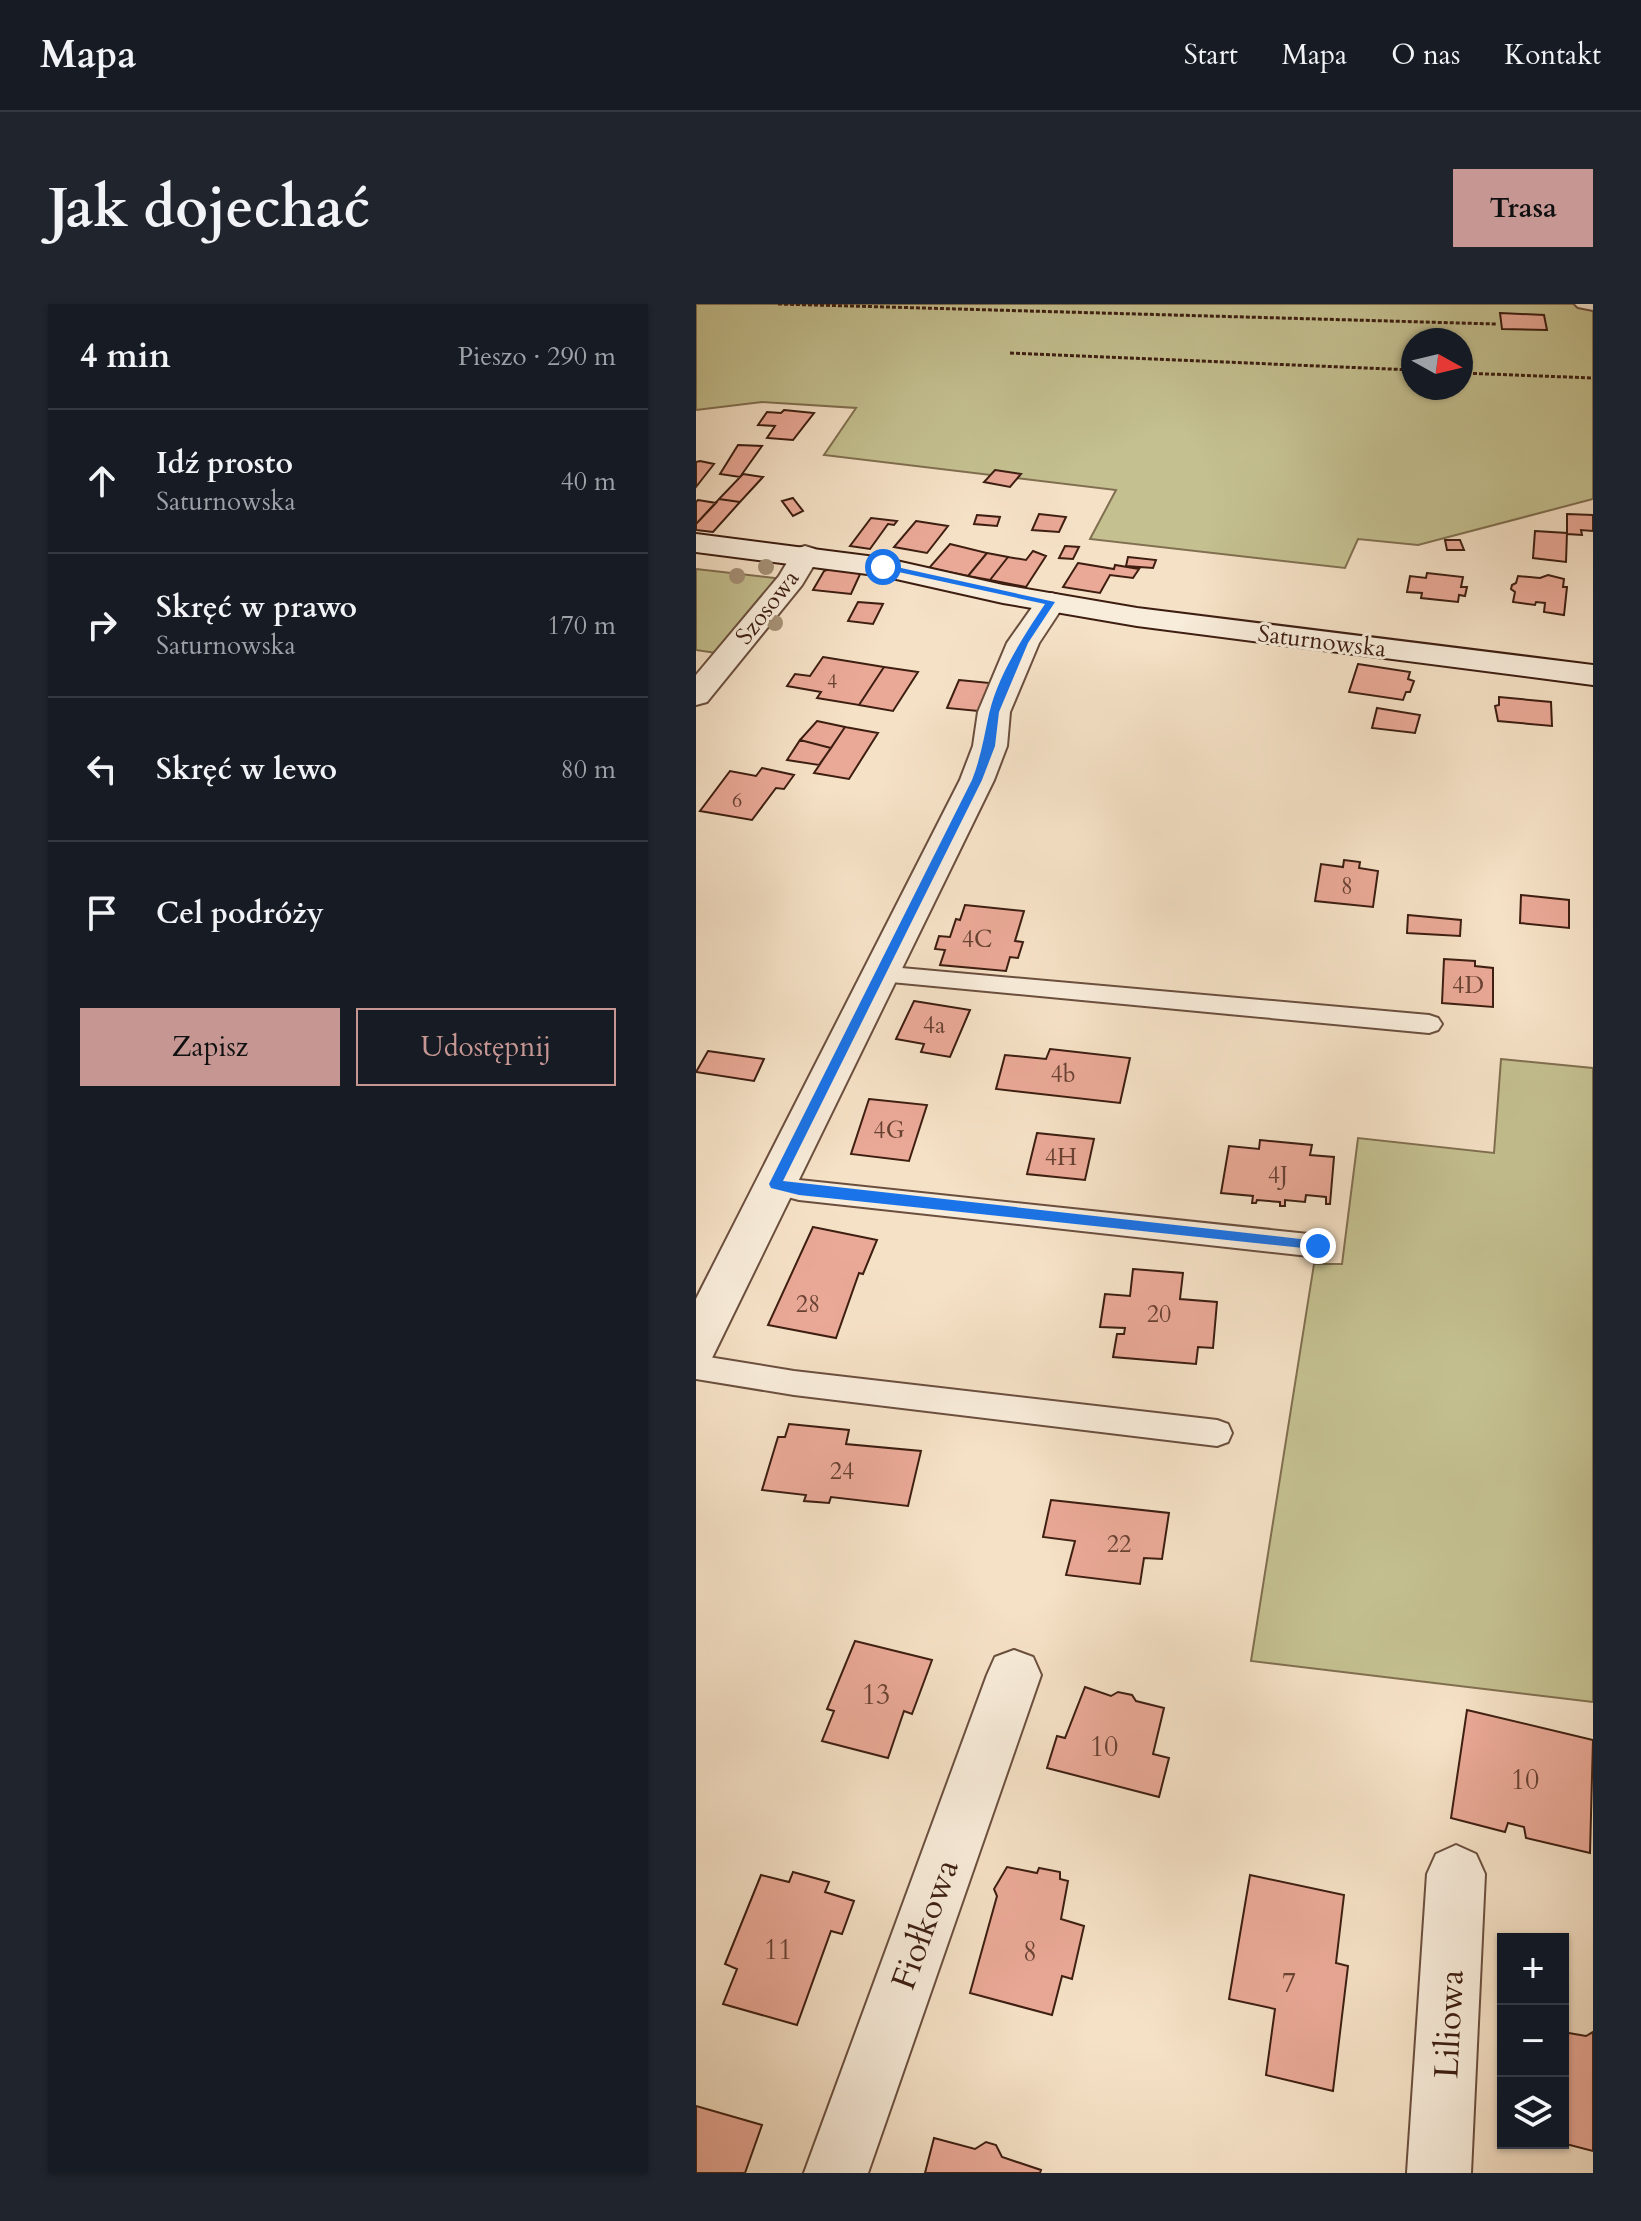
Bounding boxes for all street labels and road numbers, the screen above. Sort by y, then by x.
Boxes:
street label: Szosowa [728,563,807,651]
street label: Saturnowska [1256,617,1389,666]
street label: Fiołkowa [880,1853,970,1996]
street label: Liliowa [1423,1968,1475,2080]

